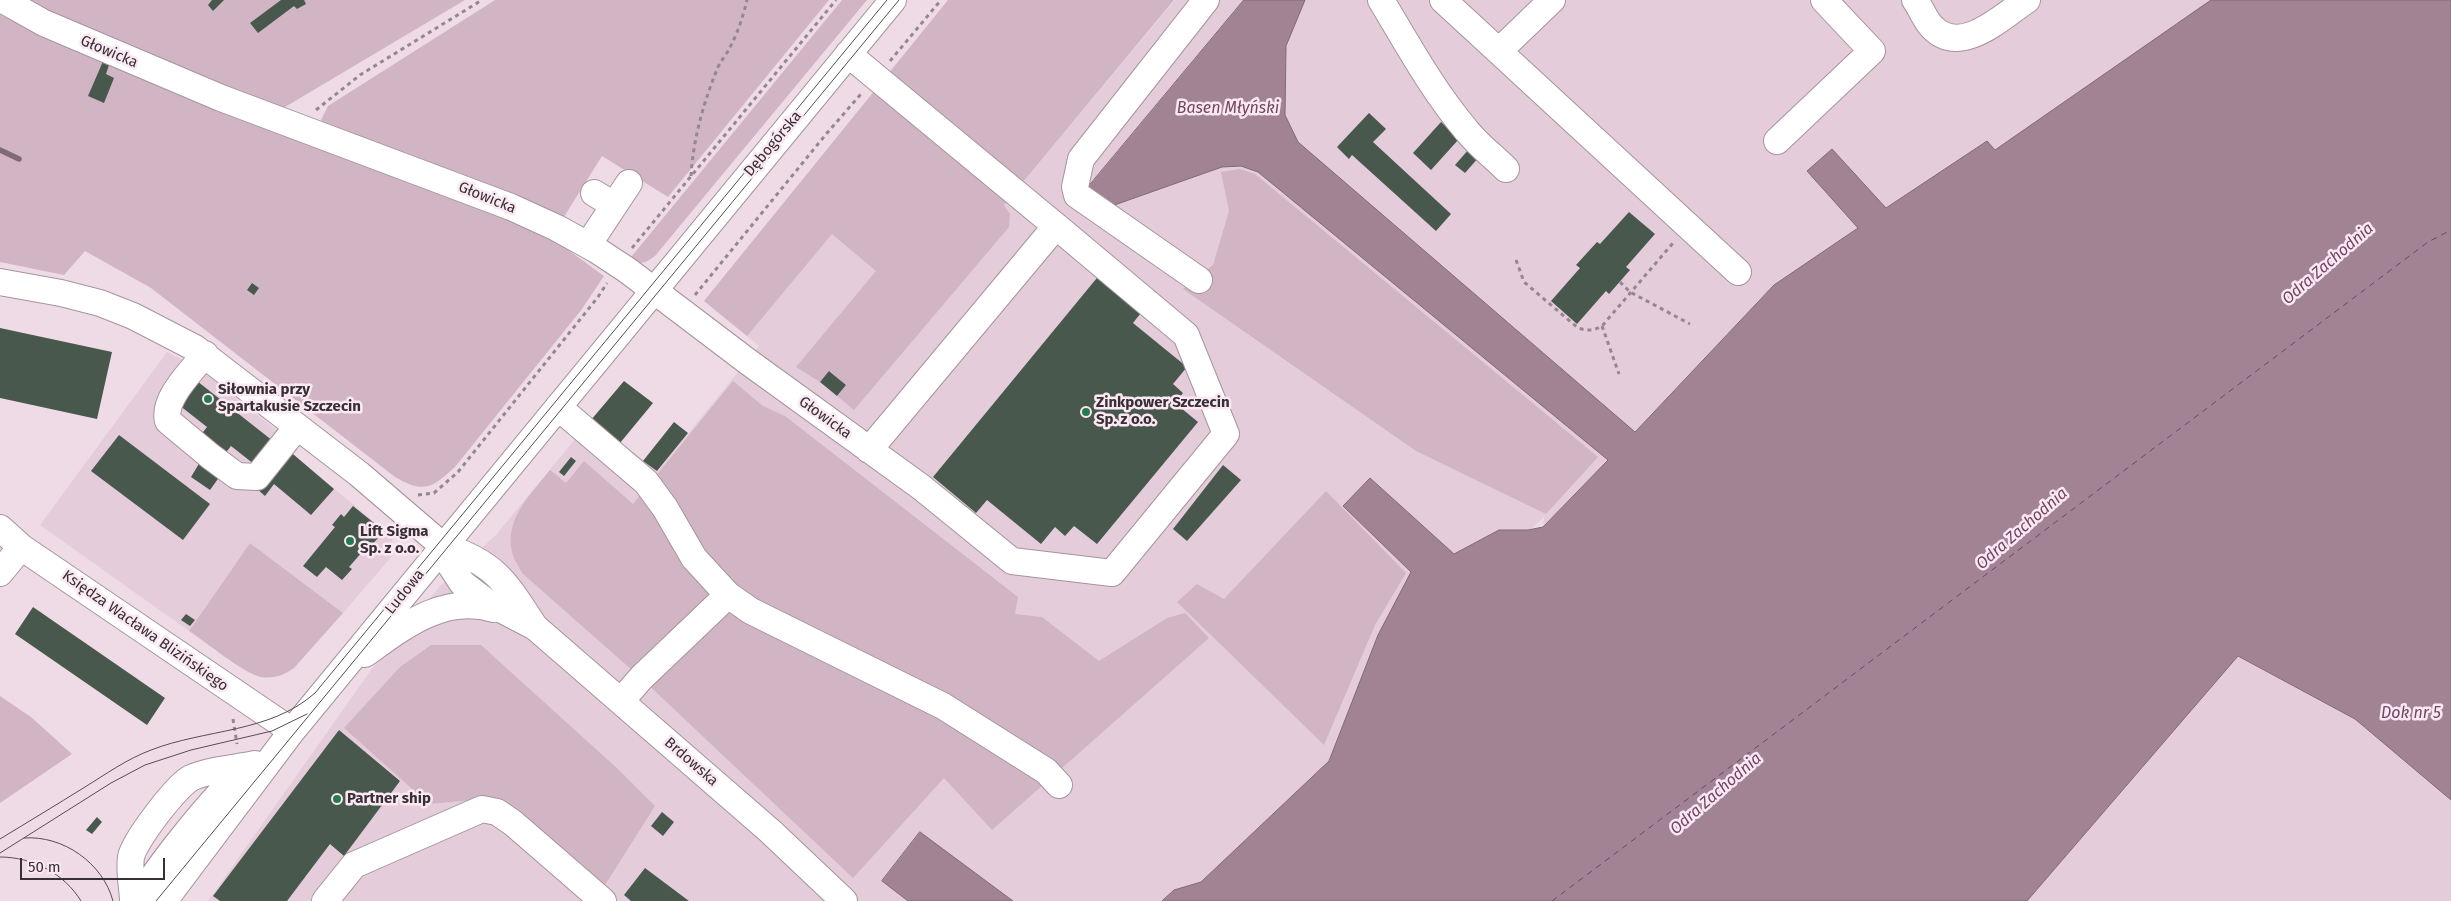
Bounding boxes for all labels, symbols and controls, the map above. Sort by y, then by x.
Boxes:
street label: Głowicka [78,32,140,72]
water label: Basen Młyński [1177,99,1279,119]
street label: Dębogórska [740,108,806,180]
street label: Głowicka [456,178,518,218]
water label: Odra Zachodnia [2278,219,2378,309]
place label: Siłownia przy Spartakusie Szczecin [218,381,361,416]
marker: Siłownia przy Spartakusie Szczecin [202,393,214,405]
street label: Głowicka [795,393,855,443]
place label: Zinkpower Szczecin Sp. z o.o. [1096,394,1230,429]
marker: Zinkpower Szczecin Sp. z o.o. [1080,406,1092,418]
water label: Odra Zachodnia [1972,484,2072,574]
place label: Lift Sigma Sp. z o.o. [360,523,429,558]
marker: Lift Sigma Sp. z o.o. [344,535,356,547]
street label: Ludowa [382,566,428,618]
street label: Księdza Wacława Blizińskiego [58,567,232,695]
water label: Dok nr 5 [2381,704,2441,724]
street label: Brdowska [660,734,722,790]
water label: Odra Zachodnia [1666,749,1766,839]
place label: Partner ship [347,790,431,808]
marker: Partner ship [331,793,343,805]
scale bar [22,848,168,880]
text: 50 m [28,858,61,876]

